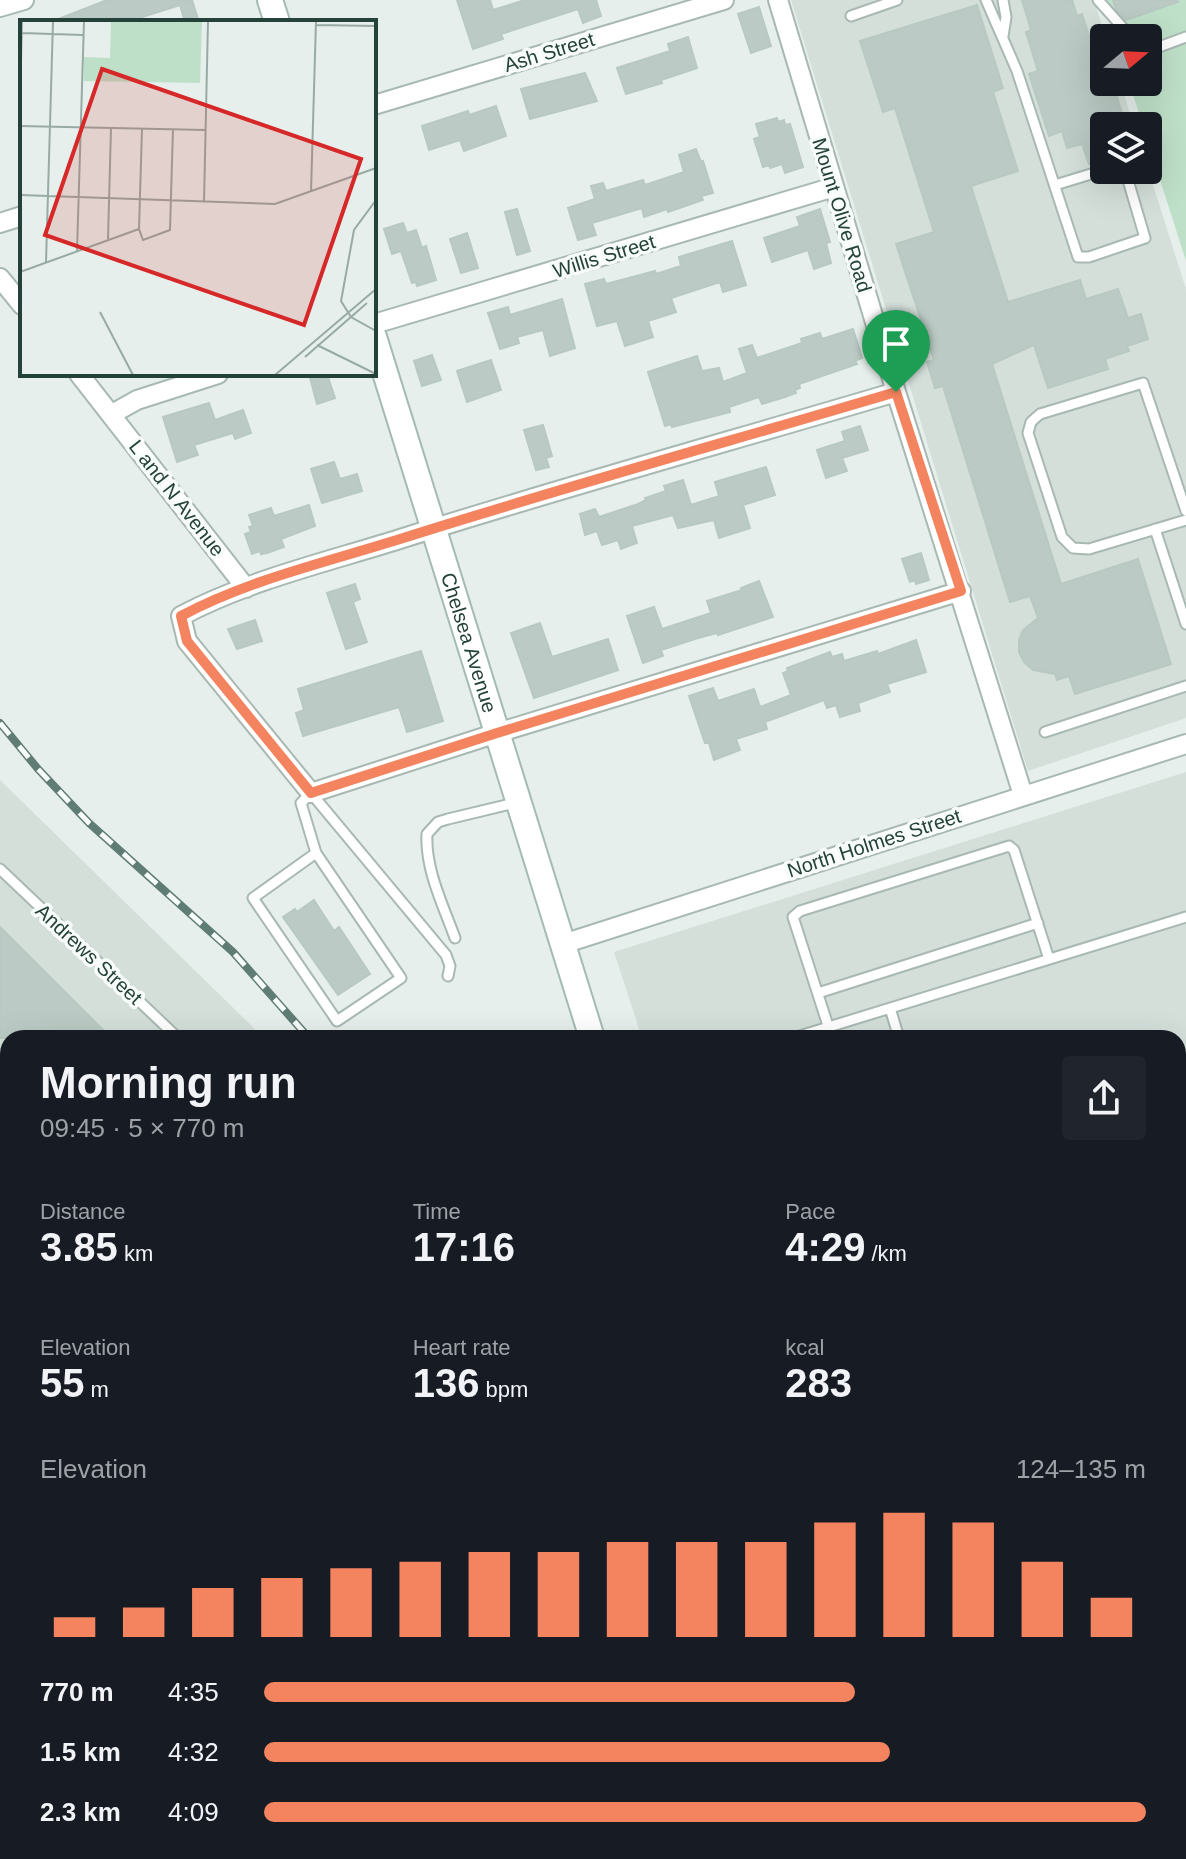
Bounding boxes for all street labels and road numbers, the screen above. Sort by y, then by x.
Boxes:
street label: Ash Street [501,28,597,76]
street label: Mount Olive Road [808,135,876,295]
street label: Willis Street [550,230,658,282]
street label: L and N Avenue [125,436,229,560]
street label: Chelsea Avenue [437,570,501,715]
street label: North Holmes Street [784,804,964,881]
street label: Andrews Street [31,899,147,1009]

